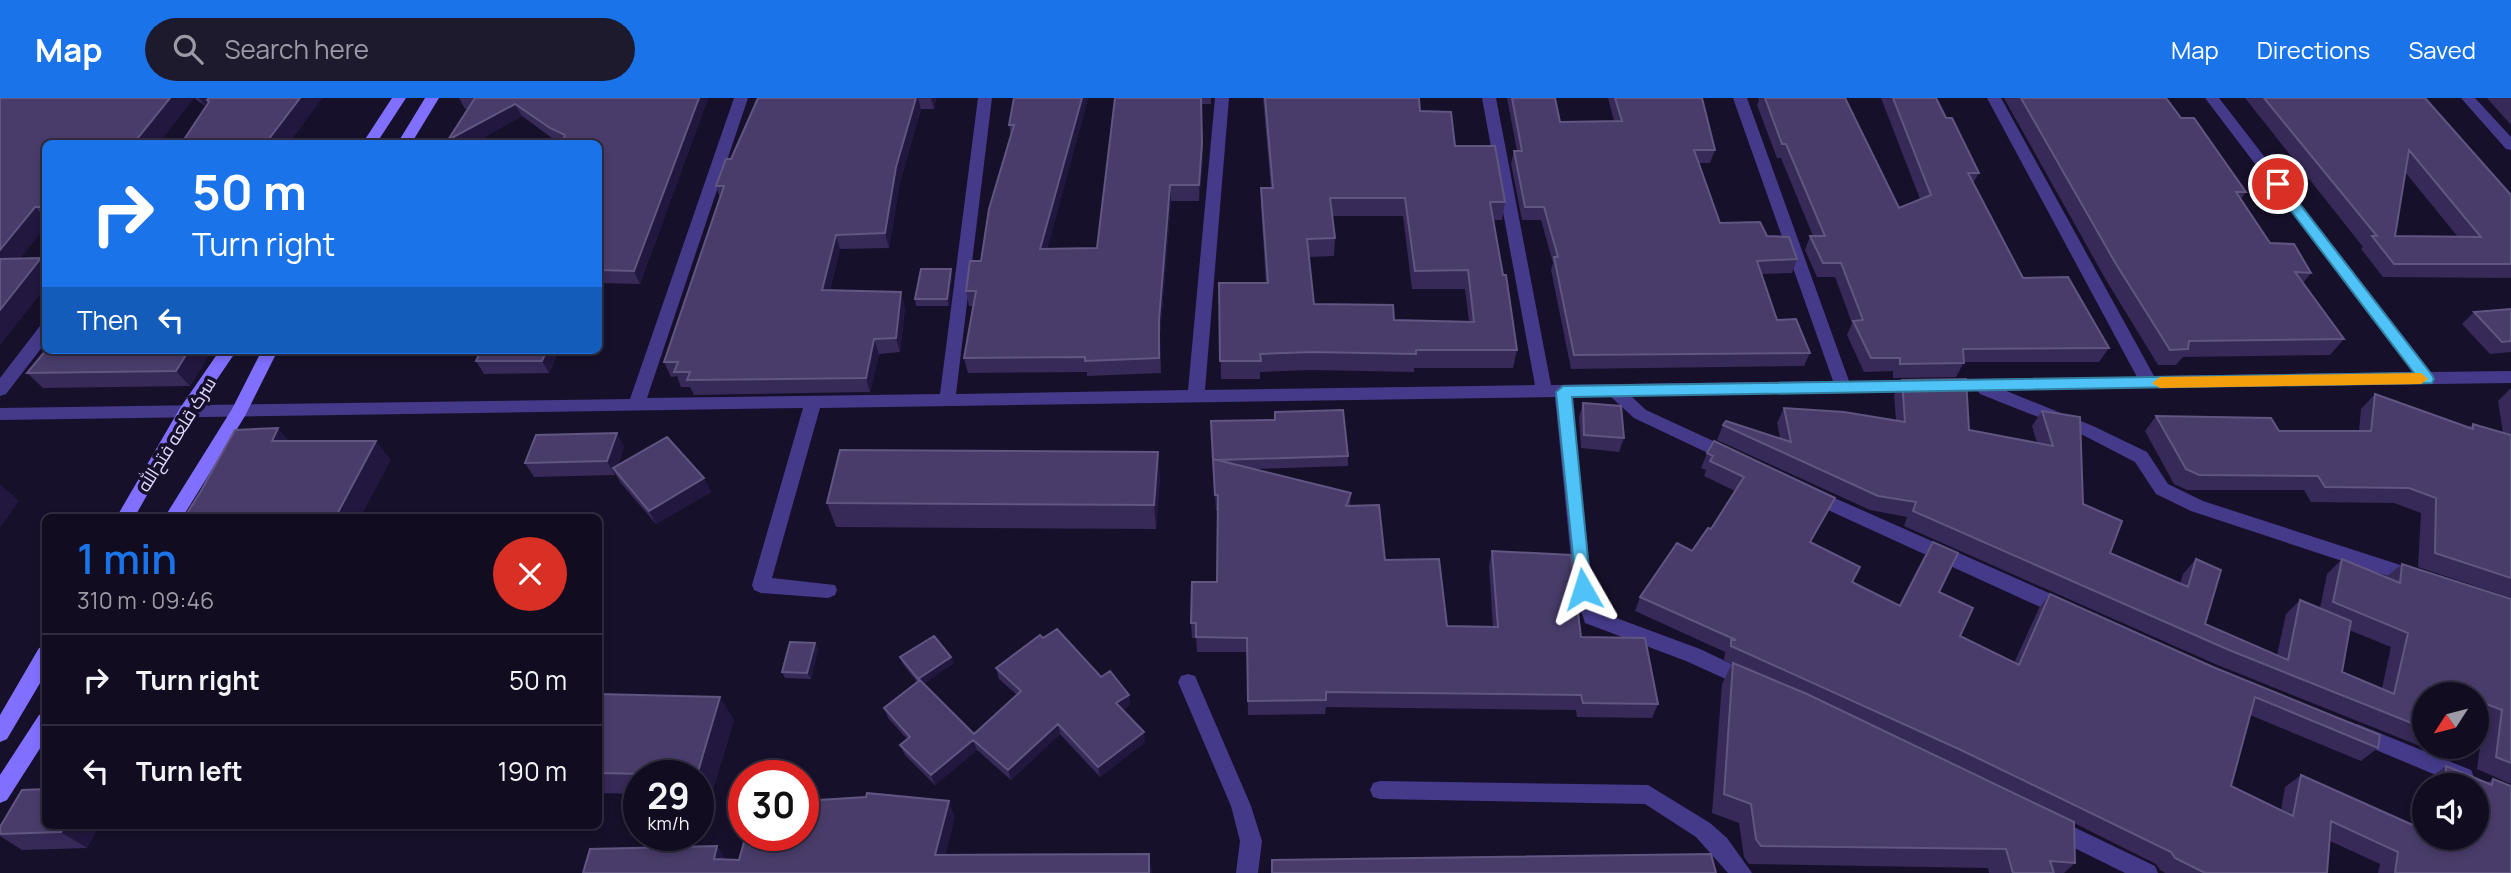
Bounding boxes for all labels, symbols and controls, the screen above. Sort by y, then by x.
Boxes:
search box [145,18,635,81]
text: Map [35,27,103,72]
icon: search [169,30,207,68]
text: Search here [225,31,369,67]
text: Map [2171,33,2219,66]
text: Directions [2257,33,2370,66]
text: Saved [2408,33,2476,66]
pin [2248,154,2308,214]
text: 50 m [192,158,307,225]
icon: arrive [2259,165,2297,203]
icon: right [77,168,168,259]
text: Turn right [192,222,335,266]
icon: left [152,301,190,339]
text: Then [77,302,138,338]
street label: سرک قلعه فتح‌الله [131,372,222,496]
text: 1 min [77,529,177,587]
button: close [493,537,567,611]
position arrow [1546,552,1620,626]
text: 310 m · 09:46 [77,584,214,616]
icon: right [77,661,115,699]
text: Turn right [136,662,260,698]
text: 50 m [509,662,567,698]
north arrow [2412,682,2488,760]
map controls [2412,682,2489,850]
icon: left [77,752,115,790]
text: Turn left [136,753,243,789]
text: 190 m [498,753,567,789]
speed limit sign: 30 [728,760,819,851]
text: 29 [647,772,690,820]
button: sound [2412,773,2489,850]
text: km/h [648,811,689,835]

